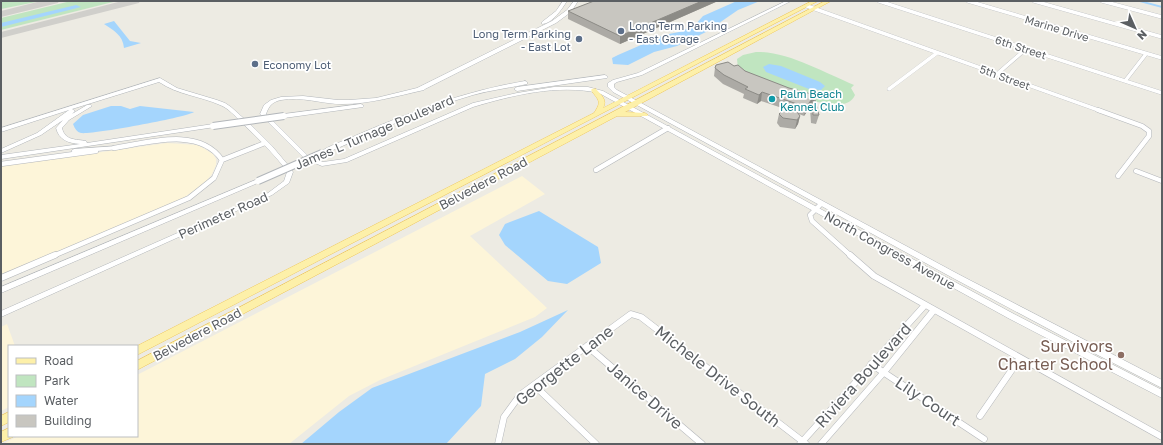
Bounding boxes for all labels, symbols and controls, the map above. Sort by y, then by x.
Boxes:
north arrow [1115,8,1155,48]
street label: Marine Drive [1024,12,1090,44]
place label: Long Term Parking - East Garage [629,19,727,45]
marker: Long Term Parking - East Garage [616,26,626,36]
place label: Long Term Parking - East Lot [473,27,571,53]
text: N [1135,28,1150,43]
street label: 6th Street [994,33,1048,61]
marker: Long Term Parking - East Lot [574,34,584,44]
place label: Economy Lot [263,58,331,71]
marker: Economy Lot [250,59,260,69]
street label: 5th Street [978,62,1032,92]
place label: Palm Beach Kennel Club [780,87,845,113]
street label: James L Turnage Boulevard [292,91,456,173]
marker: Palm Beach Kennel Club [767,94,777,104]
street label: Belvedere Road [436,153,530,213]
street label: Perimeter Road [176,188,270,242]
street label: North Congress Avenue [822,207,958,293]
street label: Belvedere Road [150,304,244,364]
street label: Riviera Boulevard [811,318,915,432]
street label: Georgette Lane [511,321,617,409]
street label: Michele Drive South [651,321,785,431]
place label: Survivors Charter School [998,336,1113,374]
legend [8,345,138,437]
marker: Survivors Charter School [1116,350,1126,360]
text: Road [44,353,73,368]
street label: Janice Drive [603,357,687,433]
street label: Lily Court [892,372,964,430]
text: Park [44,373,70,388]
text: Water [44,393,78,408]
text: Building [44,413,92,428]

